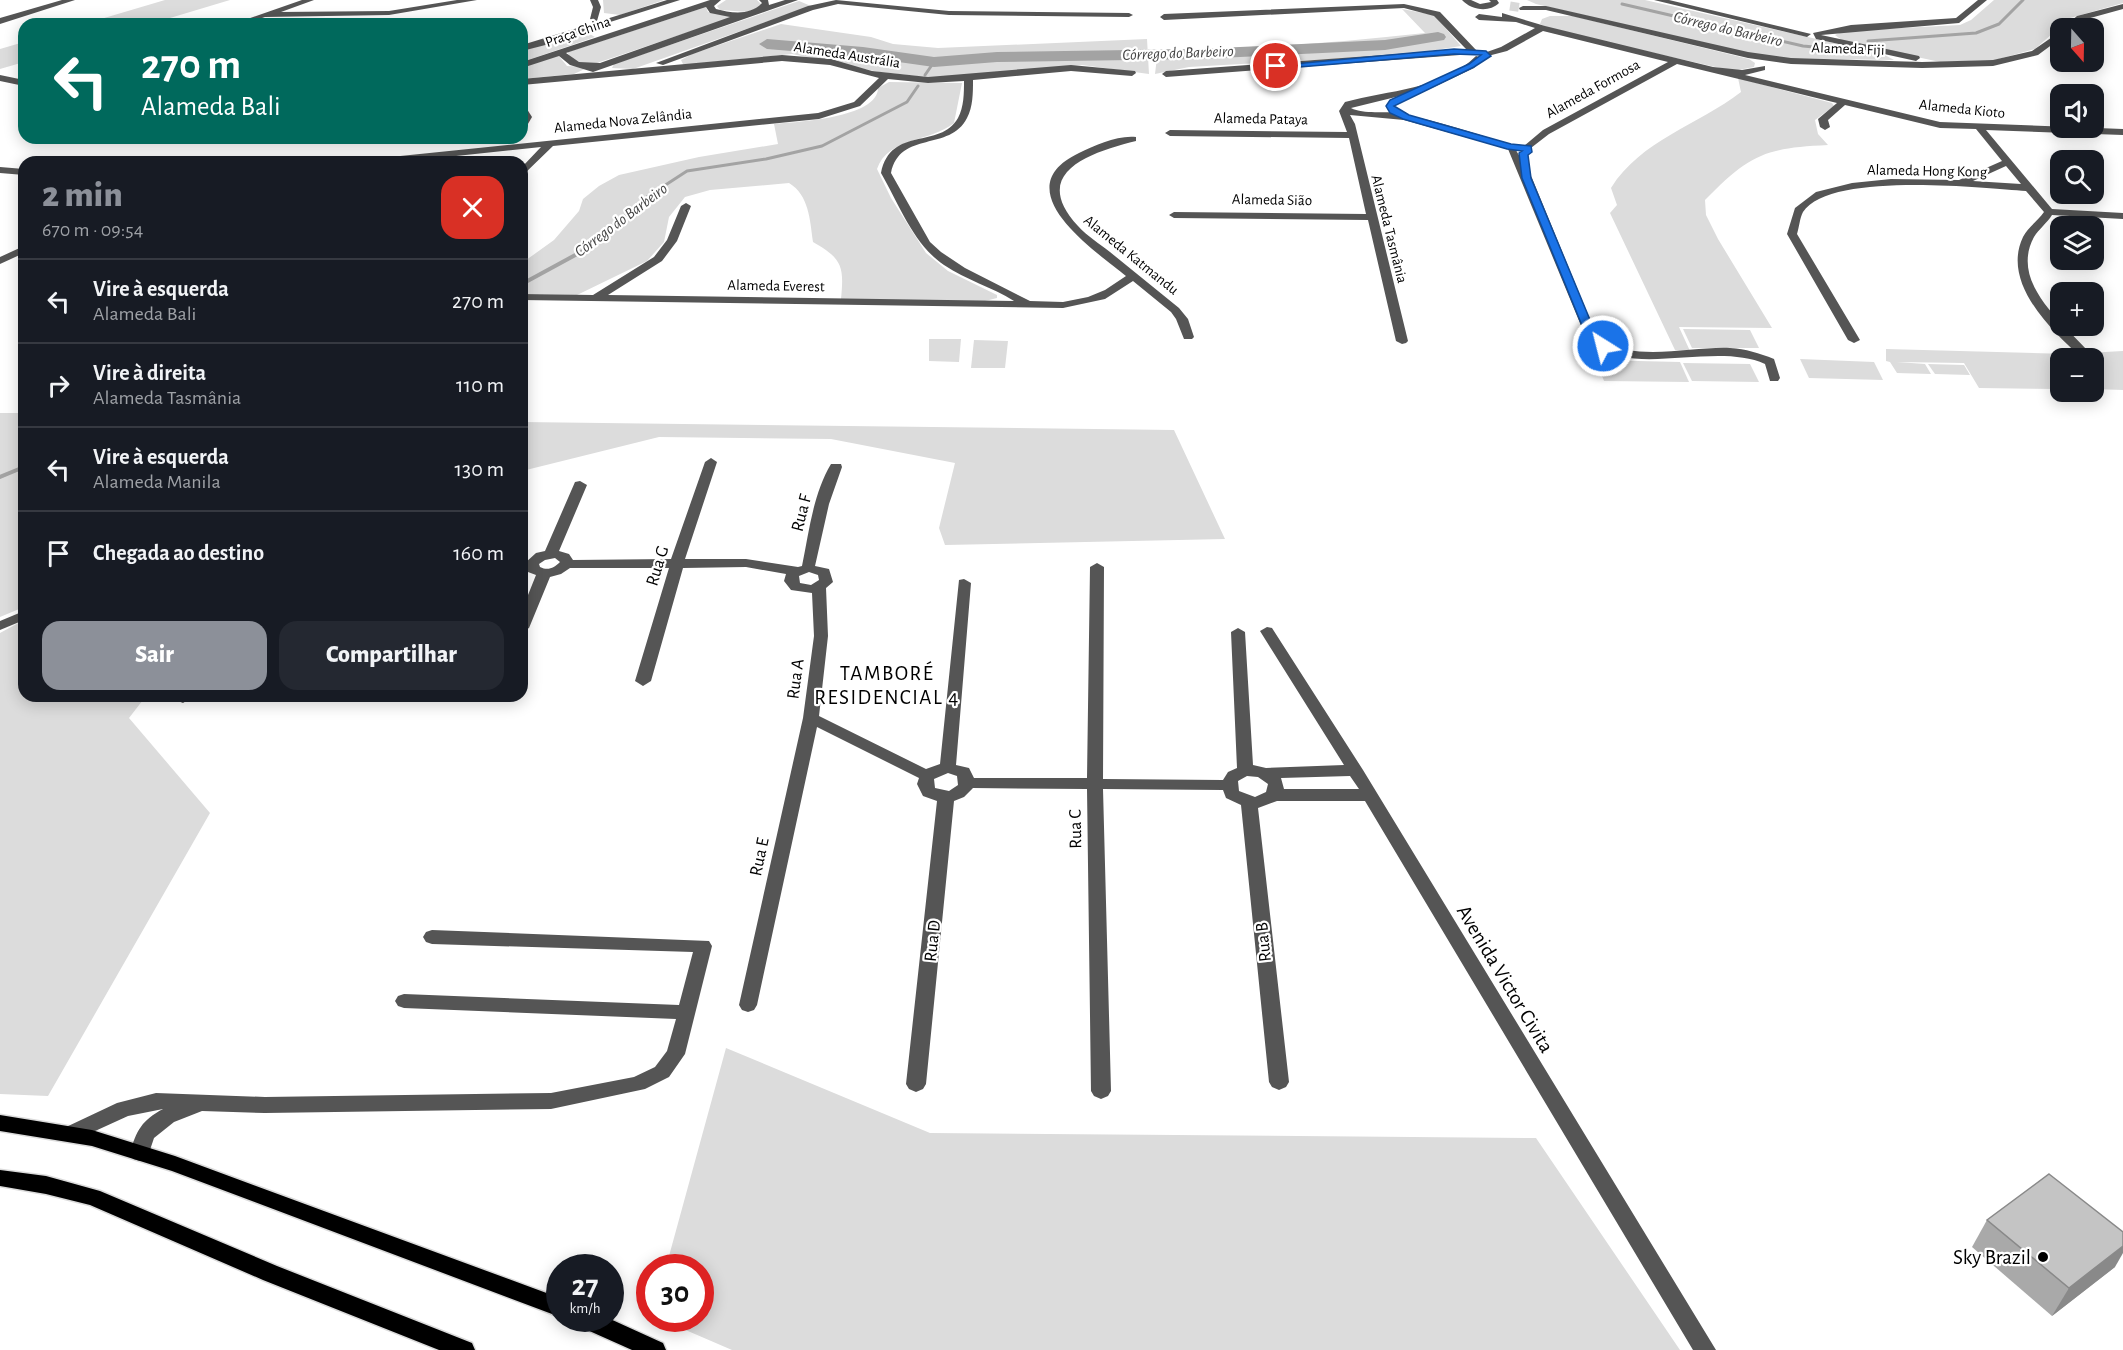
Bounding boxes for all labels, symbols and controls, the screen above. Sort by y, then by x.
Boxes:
water label: Córrego do Barbeiro [1672,9,1784,49]
street label: Praça China [543,14,613,50]
north arrow [2050,18,2104,72]
map controls [2050,18,2104,402]
street label: Alameda Austrália [793,39,901,71]
pin [1250,40,1301,91]
street label: Alameda Fiji [1811,40,1885,58]
icon: left [42,42,120,120]
water label: Córrego do Barbeiro [1122,43,1234,63]
text: 270 m [141,44,241,86]
icon: arrive [1259,49,1292,82]
street label: Alameda Formosa [1543,57,1643,121]
button: sound [2050,84,2104,138]
text: Alameda Bali [141,93,281,120]
street label: Alameda Kioto [1918,97,2006,121]
street label: Alameda Nova Zelândia [553,106,693,136]
street label: Alameda Pataya [1214,111,1308,127]
button: search [2050,150,2104,204]
street label: Alameda Hong Kong [1867,162,1988,180]
street label: Alameda Tasmânia [1368,173,1410,285]
button: close [441,176,504,239]
text: 2 min [42,177,123,213]
water label: Córrego do Barbeiro [572,180,671,260]
street label: Alameda Sião [1232,192,1312,208]
street label: Alameda Katmandu [1081,212,1181,298]
button: layers [2050,216,2104,270]
text: 670 m · 09:54 [42,220,143,240]
text: Vire à esquerda [93,278,229,300]
street label: Alameda Everest [727,278,825,294]
button: + [2050,282,2104,336]
icon: left [42,285,75,318]
text: 270 m [452,290,504,312]
text: Alameda Bali [93,304,196,324]
position arrow [1571,314,1635,378]
button: − [2050,348,2104,402]
text: Vire à direita [93,362,206,384]
icon: right [42,369,75,402]
text: 110 m [456,374,504,396]
text: Alameda Tasmânia [93,388,241,408]
text: Vire à esquerda [93,446,229,468]
icon: left [42,453,75,486]
text: 130 m [455,458,504,480]
text: Alameda Manila [93,472,221,492]
street label: Rua F [789,492,815,534]
icon: arrive [42,537,75,570]
text: Chegada ao destino [93,542,264,564]
text: 160 m [453,542,504,564]
street label: Rua G [643,544,673,588]
button: Sair [42,621,267,690]
button: Compartilhar [279,621,504,690]
street label: Rua A [784,657,808,700]
district label: TAMBORÉ RESIDENCIAL 4 [814,661,960,708]
street label: Rua C [1067,809,1085,849]
street label: Rua E [747,836,773,878]
street label: Avenida Victor Civita [1453,902,1557,1057]
street label: Rua D [922,919,944,963]
street label: Rua B [1253,921,1275,963]
place label: Sky Brazil [1953,1247,2031,1268]
marker: Sky Brazil [2036,1250,2050,1264]
speed limit sign: 30 [636,1254,714,1332]
text: 27 [571,1271,599,1301]
text: km/h [570,1301,600,1316]

